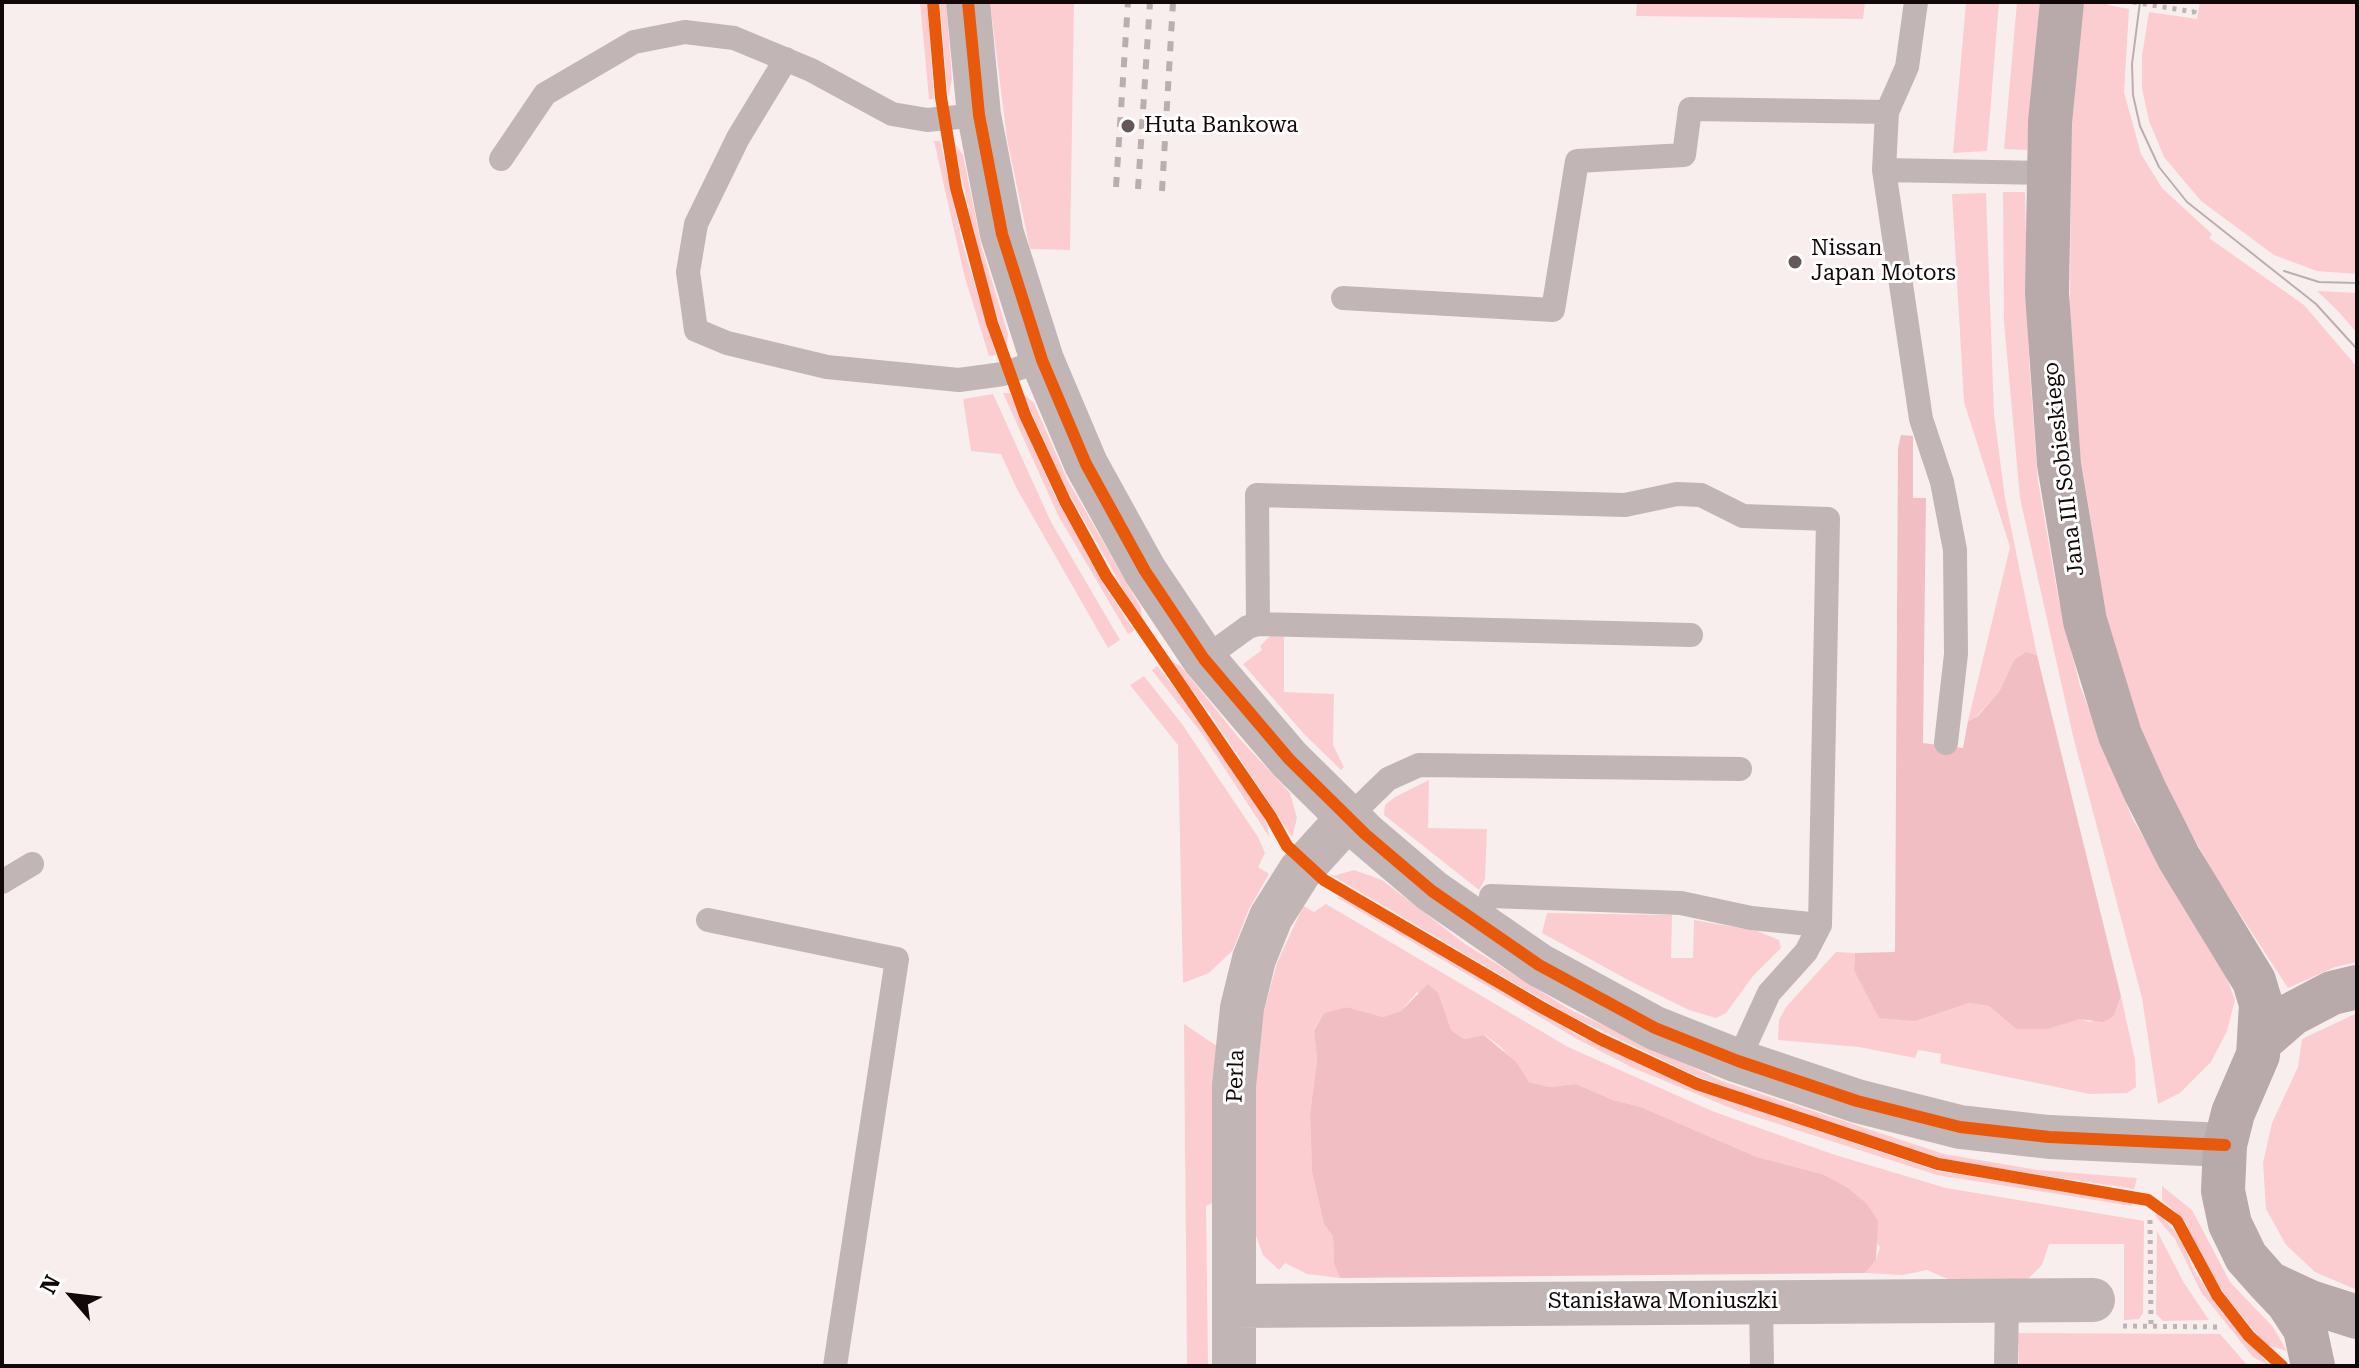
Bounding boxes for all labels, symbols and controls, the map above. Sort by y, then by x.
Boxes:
place label: Huta Bankowa [1144,113,1298,139]
marker: Huta Bankowa [1119,117,1137,135]
place label: Nissan Japan Motors [1811,236,1956,288]
marker: Nissan Japan Motors [1786,253,1804,271]
street label: Jana III Sobieskiego [2038,360,2090,578]
street label: Perla [1222,1049,1250,1103]
north arrow [32,1256,112,1336]
text: N [35,1271,65,1298]
street label: Stanisława Moniuszki [1548,1289,1778,1315]

